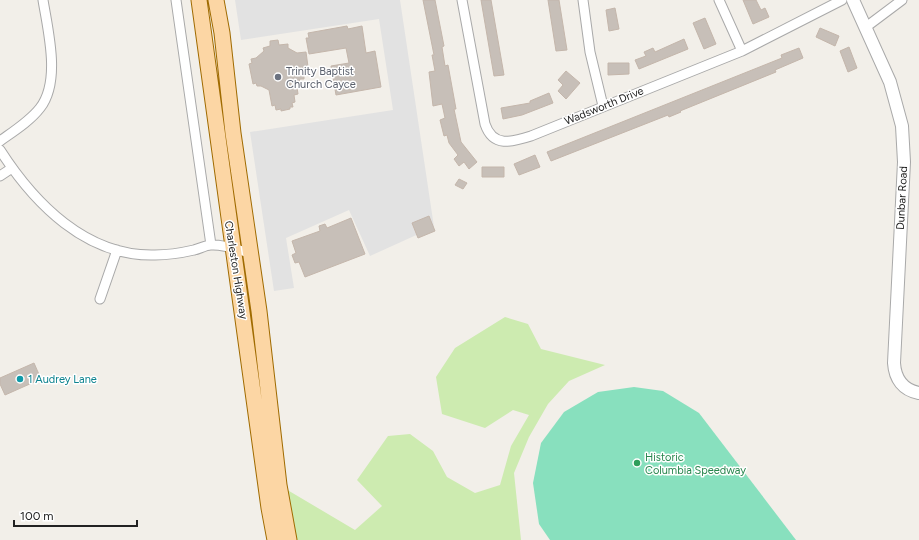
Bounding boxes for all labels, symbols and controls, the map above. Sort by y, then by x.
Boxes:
place label: Trinity Baptist Church Cayce [286,65,356,91]
marker: Trinity Baptist Church Cayce [273,72,283,82]
street label: Wadsworth Drive [562,84,646,128]
street label: Dunbar Road [894,166,910,230]
street label: Charleston Highway [222,220,250,320]
place label: 1 Audrey Lane [28,373,97,386]
marker: 1 Audrey Lane [15,374,25,384]
place label: Historic Columbia Speedway [645,451,746,477]
marker: Historic Columbia Speedway [632,458,642,468]
scale bar [14,502,137,528]
text: 100 m [20,509,54,523]

